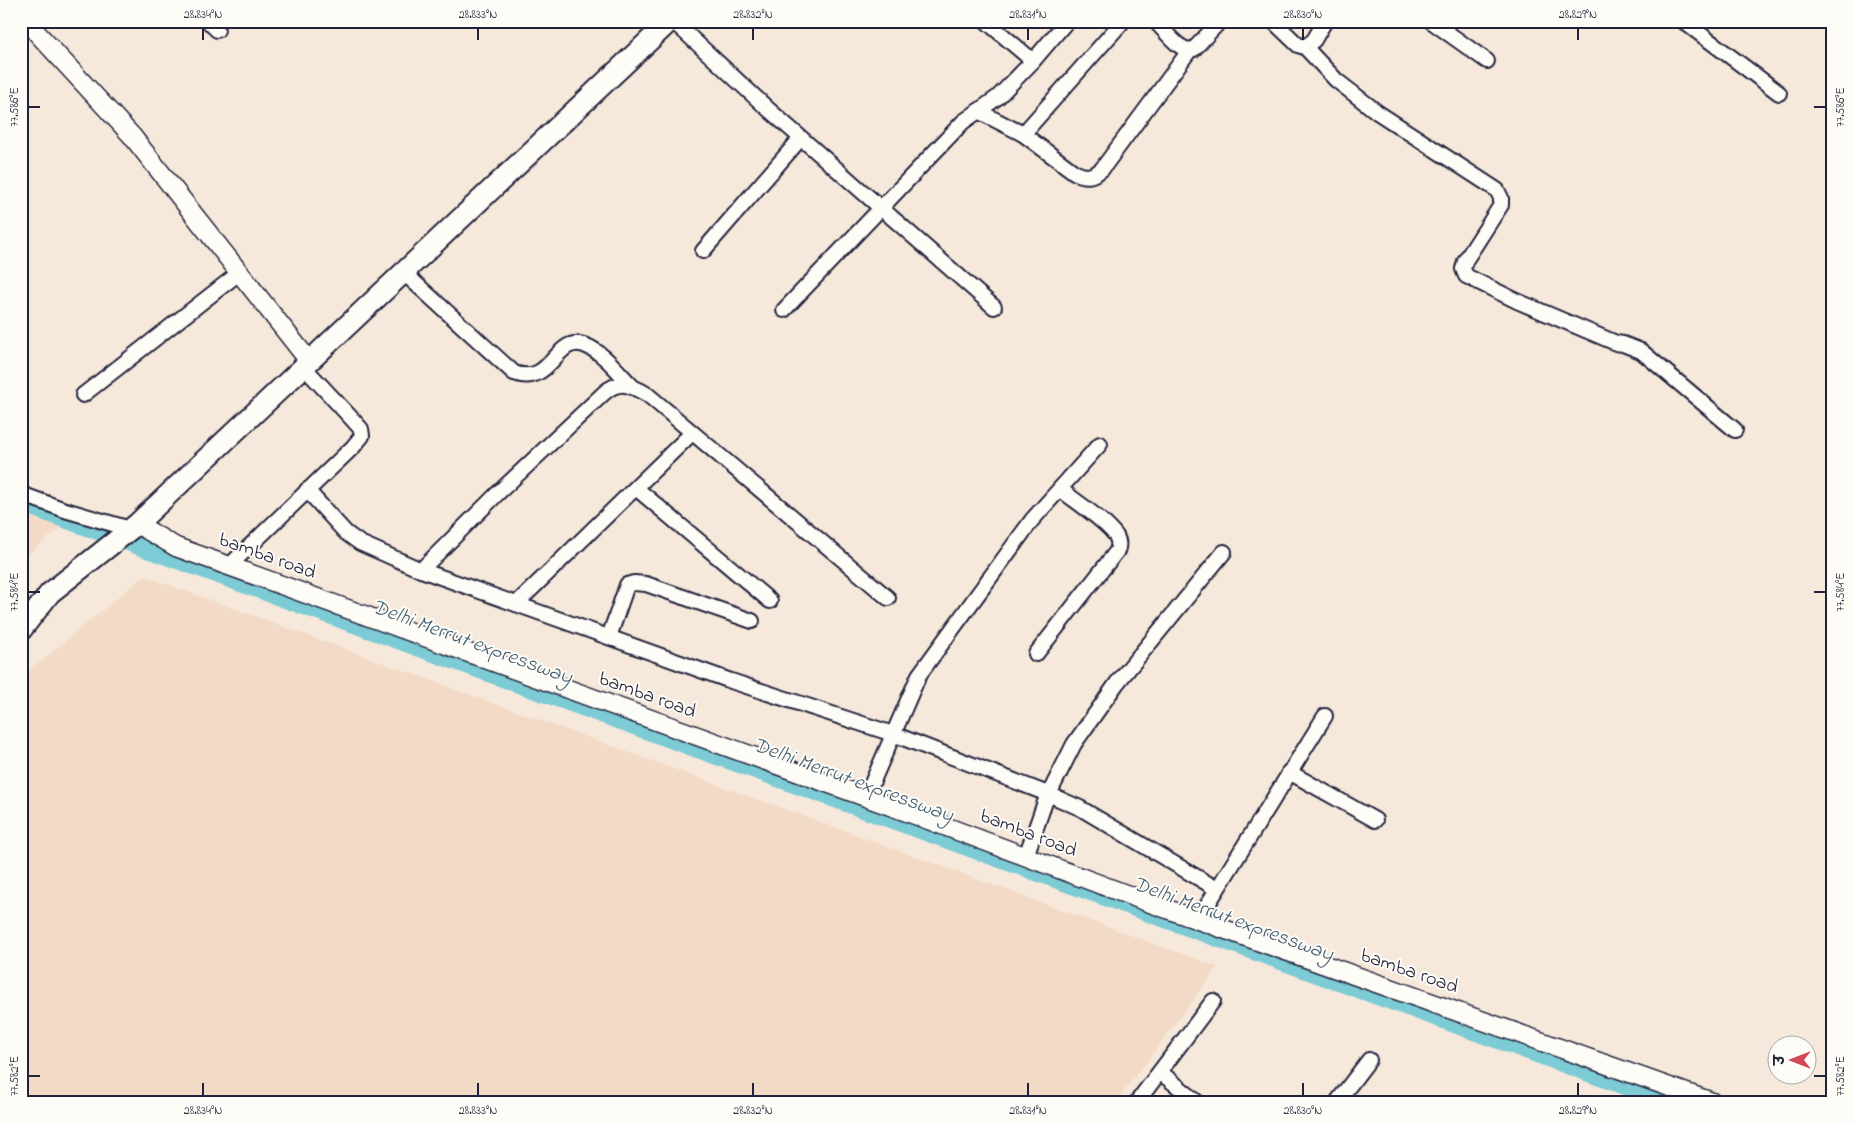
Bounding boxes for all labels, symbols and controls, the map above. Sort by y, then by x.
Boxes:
text: 28.834°N [184,6,222,24]
text: 28.833°N [459,6,497,24]
text: 28.832°N [733,6,773,24]
text: 28.831°N [1009,6,1047,24]
text: 28.830°N [1284,6,1322,24]
text: 28.829°N [1559,6,1597,24]
text: 77.586°E [6,87,24,127]
text: 77.586°E [1832,87,1850,127]
street label: bamba road [214,526,320,588]
text: 77.584°E [6,572,24,612]
text: 77.584°E [1832,572,1850,612]
water label: Delhi Merrut expressway [368,593,577,693]
street label: bamba road [594,665,700,727]
water label: Delhi Merrut expressway [749,731,958,831]
street label: bamba road [975,802,1081,866]
water label: Delhi Merrut expressway [1129,870,1338,970]
street label: bamba road [1356,942,1462,1002]
north arrow [1766,1036,1816,1086]
text: उ [1770,1054,1791,1067]
text: 77.582°E [6,1056,24,1096]
text: 77.582°E [1832,1056,1850,1096]
text: 28.834°N [184,1102,222,1120]
text: 28.833°N [459,1102,497,1120]
text: 28.832°N [733,1102,773,1120]
text: 28.831°N [1009,1102,1047,1120]
text: 28.830°N [1284,1102,1322,1120]
text: 28.829°N [1559,1102,1597,1120]

